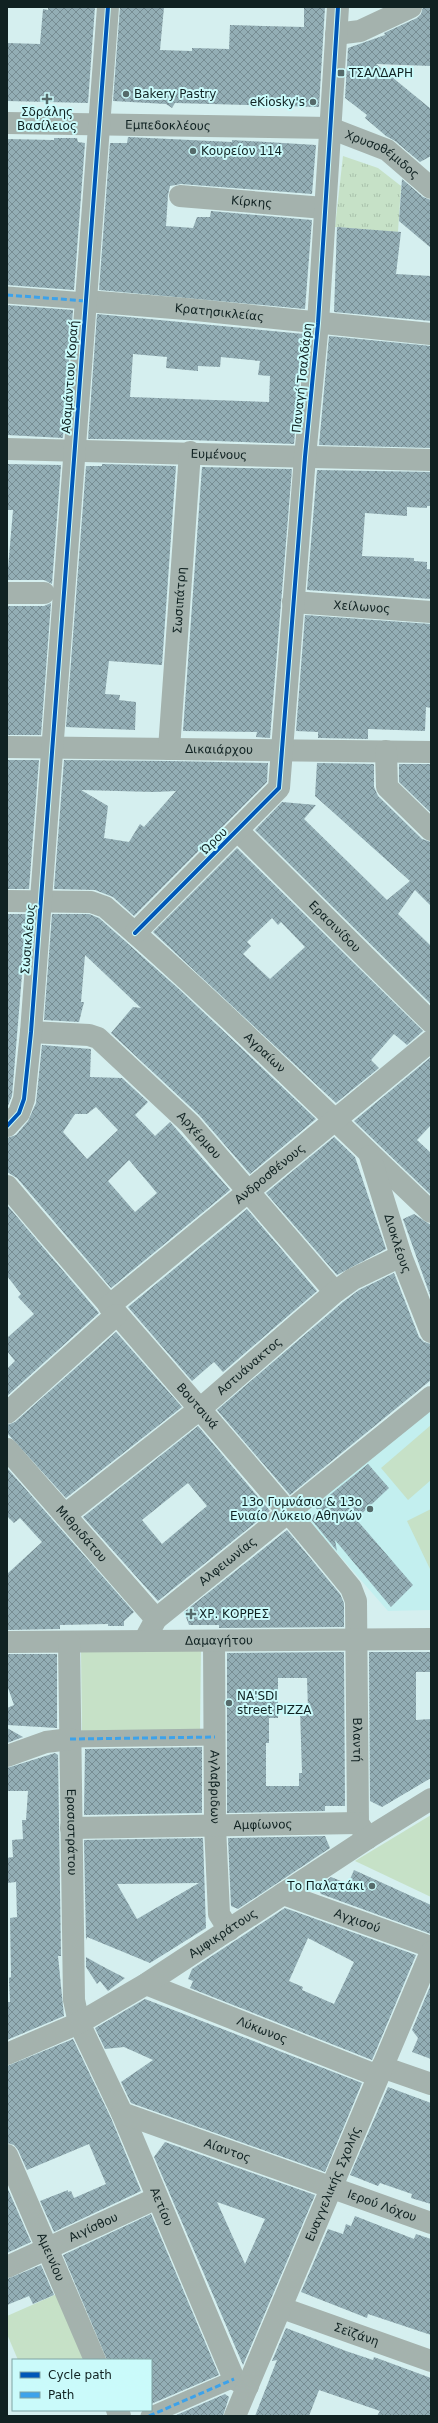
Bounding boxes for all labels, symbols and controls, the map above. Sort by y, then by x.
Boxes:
place label: ΤΣΑΛΔΑΡΗ [348,66,413,80]
marker: ΤΣΑΛΔΑΡΗ [336,68,346,78]
place label: Bakery Pastry [134,87,216,101]
marker: Bakery Pastry [121,89,131,99]
marker: Σδράλης Βασίλειος [42,94,52,104]
place label: eKiosky's [250,95,305,109]
marker: eKiosky's [308,97,318,107]
place label: Σδράλης Βασίλειος [17,105,77,133]
street label: Εμπεδοκλέους [125,118,211,133]
street label: Χρυσοθέμιδος [343,127,422,182]
place label: Κουρείον 114 [201,144,282,158]
marker: Κουρείον 114 [188,146,198,156]
street label: Κίρκης [231,193,273,211]
street label: Κρατησικλείας [174,301,265,324]
street label: Αδαμάντιου Κοραή [59,320,81,434]
street label: Παναγή Τσαλδάρη [289,322,315,434]
street label: Ευμένους [190,447,247,462]
street label: Σωσιπάτρη [170,566,189,634]
street label: Χείλωνος [333,598,391,616]
street label: Δικαιάρχου [185,742,253,757]
street label: Ώρου [197,825,230,858]
street label: Ερασινίδου [306,898,364,955]
street label: Σωσικλέους [18,903,38,975]
street label: Αγραίων [241,1030,288,1076]
street label: Αρχέρμου [174,1109,224,1162]
street label: Ανδροσθένους [232,1141,308,1207]
street label: Διοκλέους [381,1212,414,1275]
street label: Αστυάνακτος [214,1334,285,1398]
street label: Βουτσινά [174,1380,221,1432]
place label: 13ο Γυμνάσιο & 13ο Ενιαίο Λύκειο Αθηνών [230,1495,362,1523]
street label: Μιθριδάτου [53,1503,110,1565]
marker: 13ο Γυμνάσιο & 13ο Ενιαίο Λύκειο Αθηνών [365,1504,375,1514]
street label: Αλφειωνίας [196,1534,259,1589]
place label: ΧΡ. ΚΟΡΡΕΣ [199,1607,269,1621]
marker: ΧΡ. ΚΟΡΡΕΣ [186,1609,196,1619]
street label: Δαμαγήτου [185,1633,253,1648]
place label: NA'SDI street PIZZA [237,1689,312,1717]
marker: NA'SDI street PIZZA [224,1698,234,1708]
street label: Βλαντή [350,1717,364,1762]
street label: Αγλαβριδων [208,1750,222,1824]
street label: Ερασιστράτου [64,1789,79,1875]
street label: Αμφίωνος [233,1817,293,1832]
place label: Το Παλατάκι [286,1879,364,1893]
marker: Το Παλατάκι [367,1881,377,1891]
street label: Αμφικράτους [186,1906,260,1961]
street label: Αγχισού [332,1906,382,1935]
street label: Λύκωνος [235,2014,290,2046]
street label: Ευαγγελικής Σχολής [303,2124,364,2243]
street label: Αίαντος [202,2136,253,2165]
street label: Αετίου [147,2185,176,2228]
street label: Ιερού Λόχου [345,2187,419,2224]
street label: Αιγίσθου [66,2210,120,2245]
street label: Αμεινίου [34,2231,67,2283]
street label: Σεϊζάνη [332,2320,381,2349]
legend [12,2359,152,2411]
text: Cycle path [48,2368,112,2382]
text: Path [48,2388,74,2402]

